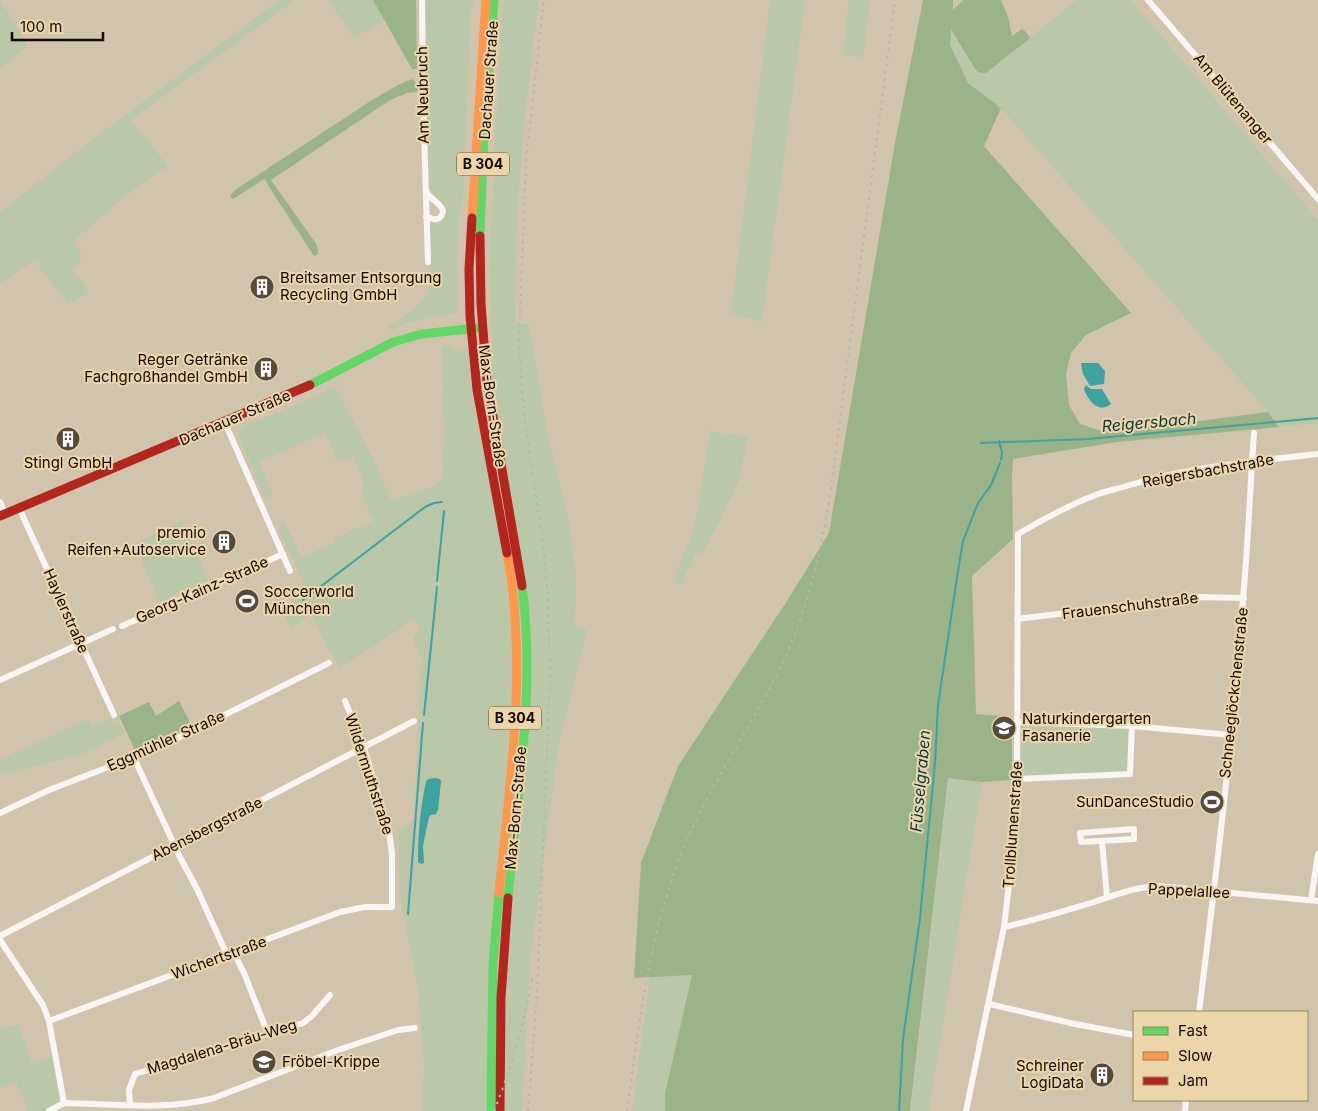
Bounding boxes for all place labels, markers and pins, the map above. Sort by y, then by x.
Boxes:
place label: Breitsamer Entsorgung Recycling GmbH [280,268,442,304]
building icon: Breitsamer Entsorgung Recycling GmbH [249,274,275,300]
place label: Reger Getränke Fachgroßhandel GmbH [84,350,248,386]
building icon: Reger Getränke Fachgroßhandel GmbH [253,356,279,382]
building icon: Stingl GmbH [55,426,81,452]
place label: Stingl GmbH [24,453,112,472]
place label: premio Reifen+Autoservice [67,523,206,559]
building icon: premio Reifen+Autoservice [211,529,237,555]
place label: Soccerworld München [264,582,354,618]
sports icon: Soccerworld München [234,588,260,614]
place label: Naturkindergarten Fasanerie [1022,709,1151,745]
school or university icon: Naturkindergarten Fasanerie [991,715,1017,741]
sports icon: SunDanceStudio [1199,789,1225,815]
place label: SunDanceStudio [1076,792,1194,811]
school or university icon: Fröbel-Krippe [251,1049,277,1075]
place label: Fröbel-Krippe [282,1052,380,1071]
place label: Schreiner LogiData [1016,1056,1084,1092]
building icon: Schreiner LogiData [1089,1062,1115,1088]

